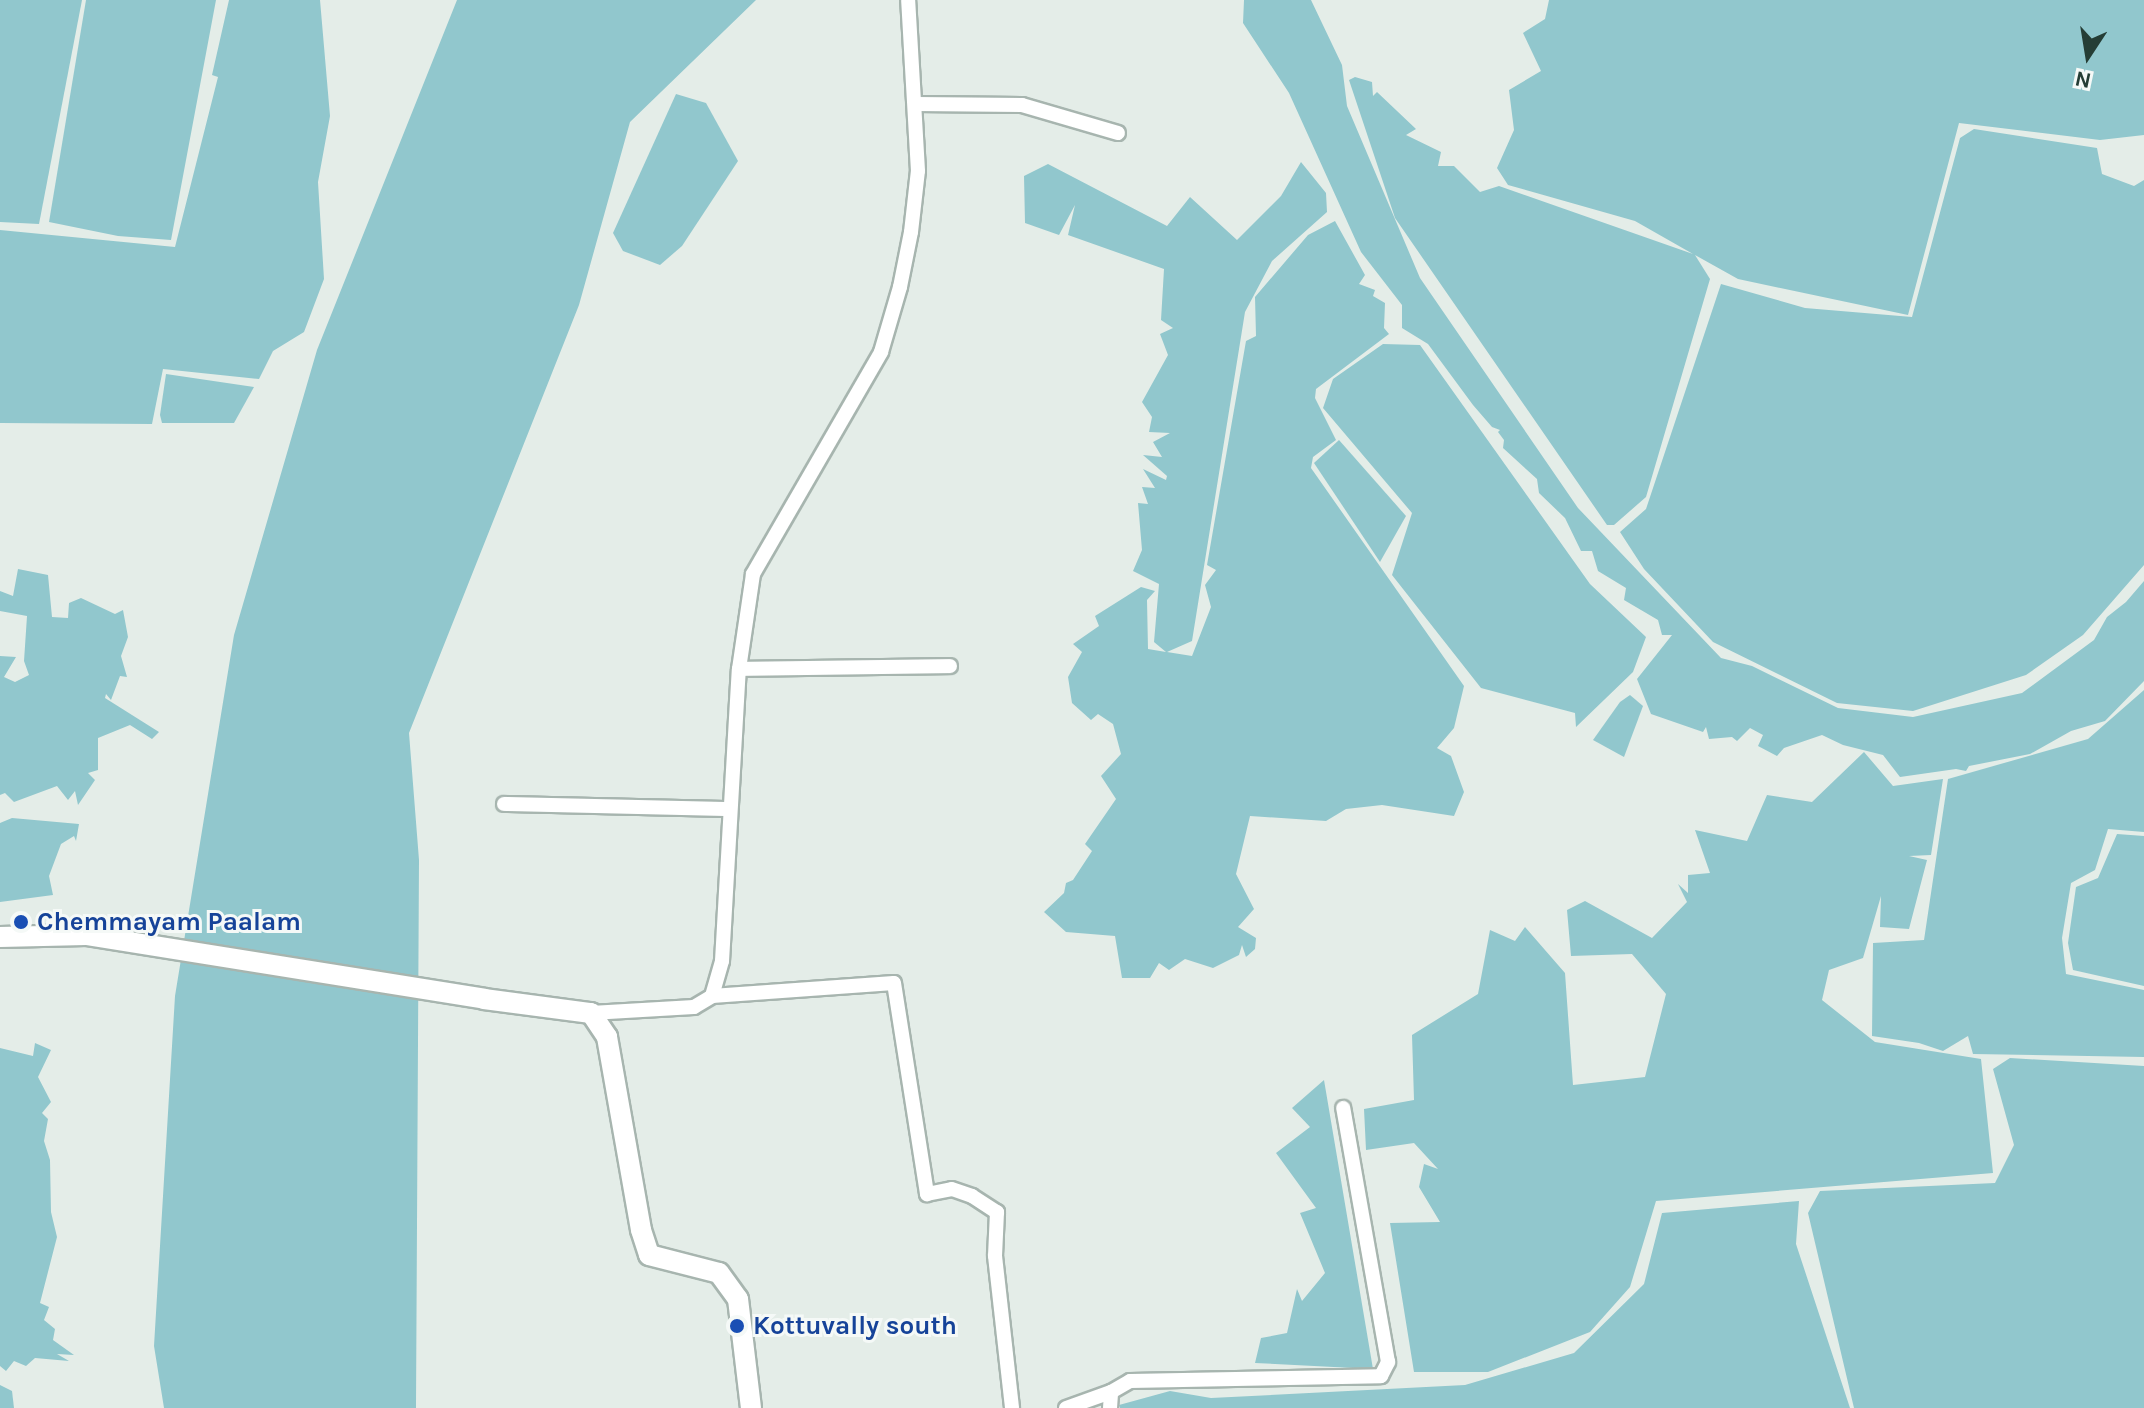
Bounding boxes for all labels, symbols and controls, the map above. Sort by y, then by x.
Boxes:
north arrow [2048,16,2128,96]
text: N [2073,65,2093,94]
place label: Chemmayam Paalam [37,906,301,938]
marker: Chemmayam Paalam [12,913,30,931]
place label: Kottuvally south [753,1310,957,1342]
marker: Kottuvally south [728,1317,746,1335]

